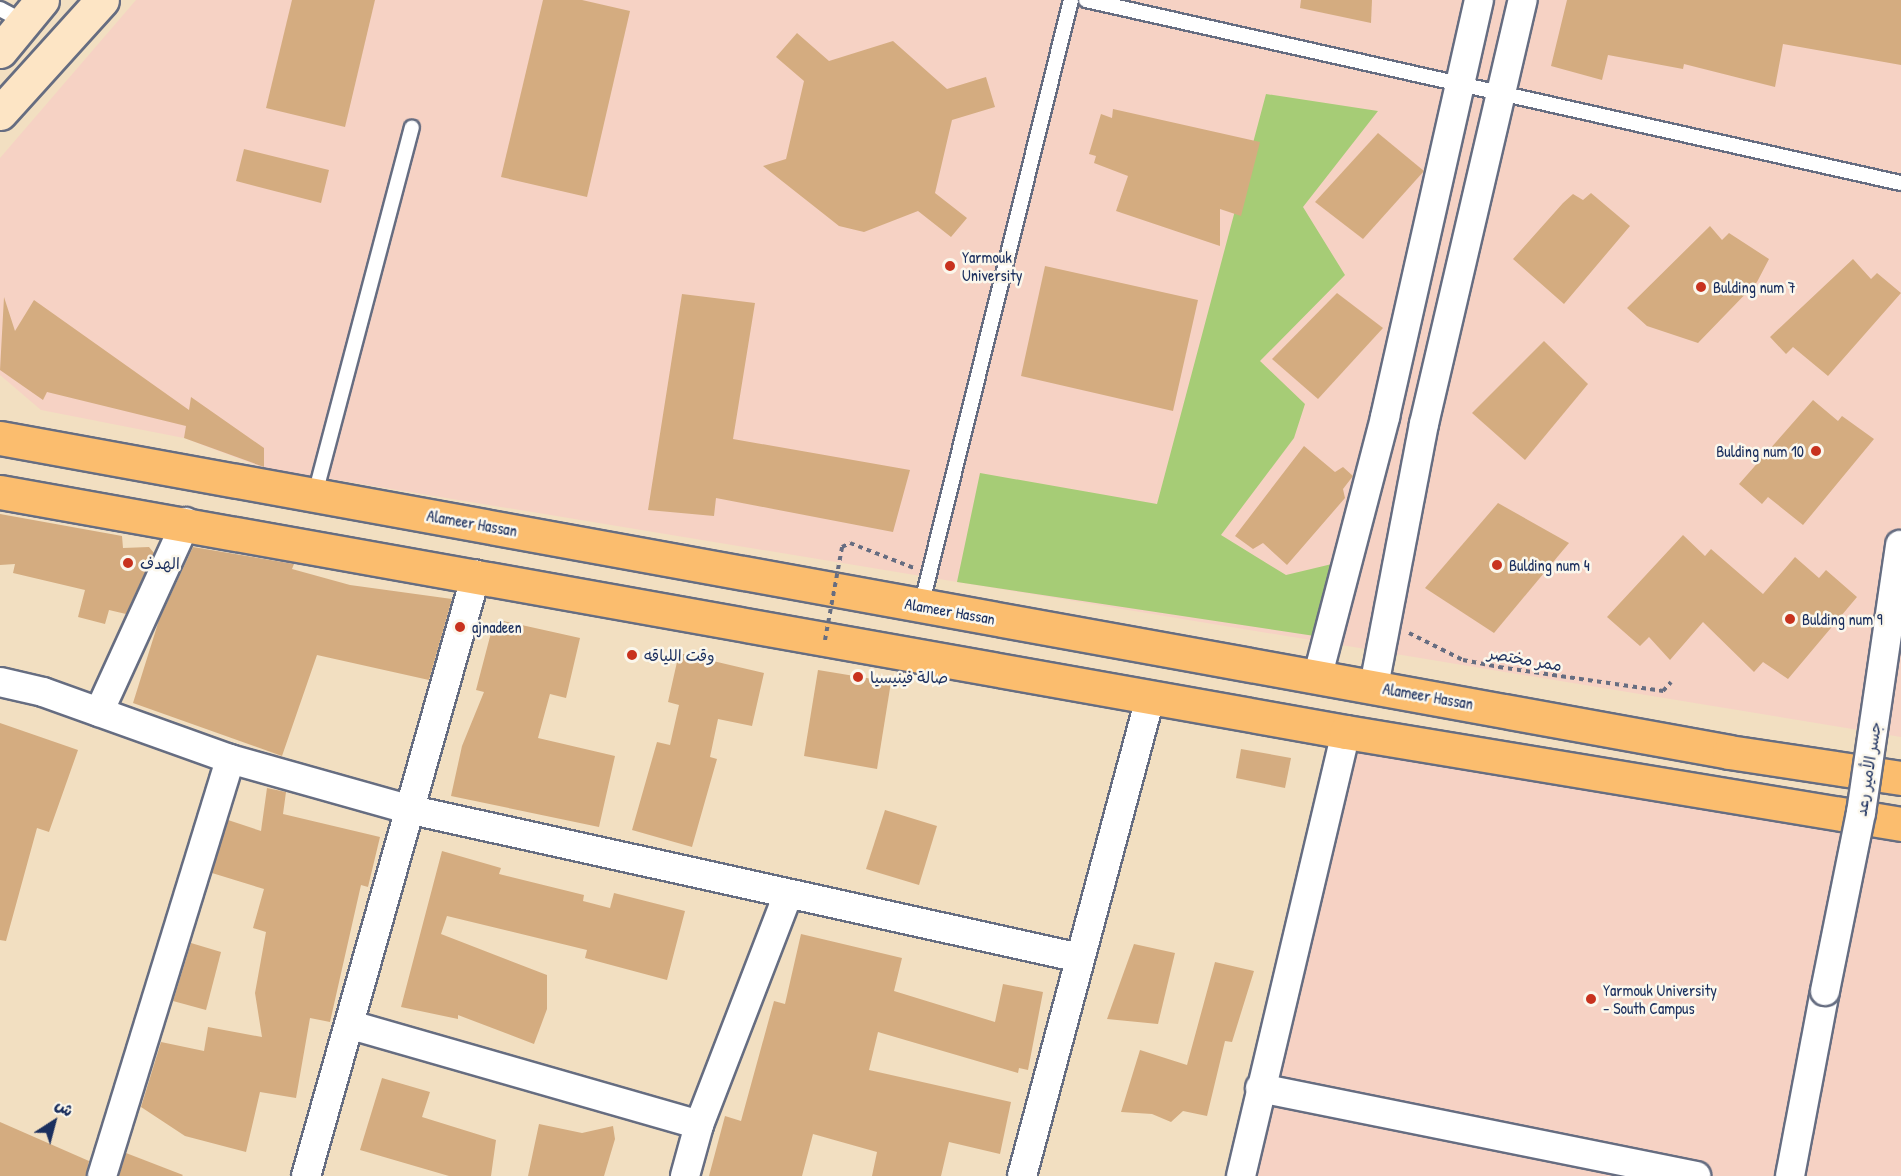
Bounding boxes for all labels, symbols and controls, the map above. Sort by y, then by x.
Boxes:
place label: Yarmouk University [962,247,1023,285]
marker: Yarmouk University [943,259,957,273]
place label: Bulding num 7 [1713,277,1796,297]
marker: Bulding num 7 [1694,280,1708,294]
place label: Bulding num 10 [1716,441,1804,461]
marker: Bulding num 10 [1809,444,1823,458]
street label: Alameer Hassan [425,506,519,540]
place label: الهدف [140,553,180,573]
place label: Bulding num 4 [1509,555,1590,575]
marker: الهدف [121,556,135,570]
marker: Bulding num 4 [1490,558,1504,572]
street label: Alameer Hassan [903,594,997,628]
place label: Bulding num 9 [1802,609,1883,629]
marker: Bulding num 9 [1783,612,1797,626]
place label: ajnadeen [472,617,522,637]
marker: ajnadeen [453,620,467,634]
street label: ممر مختصر [1486,643,1564,675]
place label: وقت اللياقه [644,645,715,665]
marker: وقت اللياقه [625,648,639,662]
place label: صالة فينيسيا [870,667,948,687]
marker: صالة فينيسيا [851,670,865,684]
street label: Alameer Hassan [1381,679,1475,713]
street label: جسر الأمير رعد [1851,720,1885,818]
place label: Yarmouk University - South Campus [1603,980,1717,1018]
marker: Yarmouk University - South Campus [1584,992,1598,1006]
north arrow [24,1092,84,1152]
text: ش [51,1093,78,1122]

